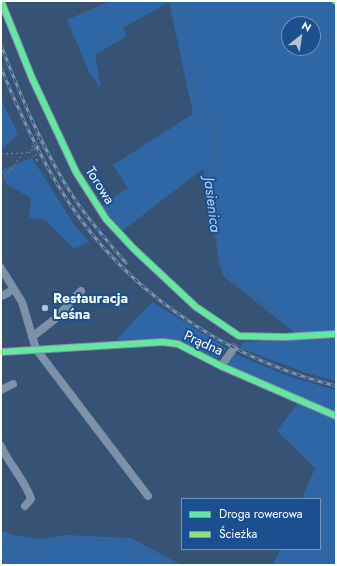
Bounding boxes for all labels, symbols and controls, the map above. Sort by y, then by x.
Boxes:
north arrow [281,16,321,56]
text: N [299,17,314,36]
street label: Torowa [81,164,117,208]
water label: Jasienica [199,176,223,234]
place label: Restauracja Leśna [53,292,128,324]
marker: Restauracja Leśna [40,303,50,313]
street label: Prądna [181,328,225,360]
legend [181,498,321,550]
text: Droga rowerowa [219,505,303,523]
text: Ścieżka [219,525,257,543]

